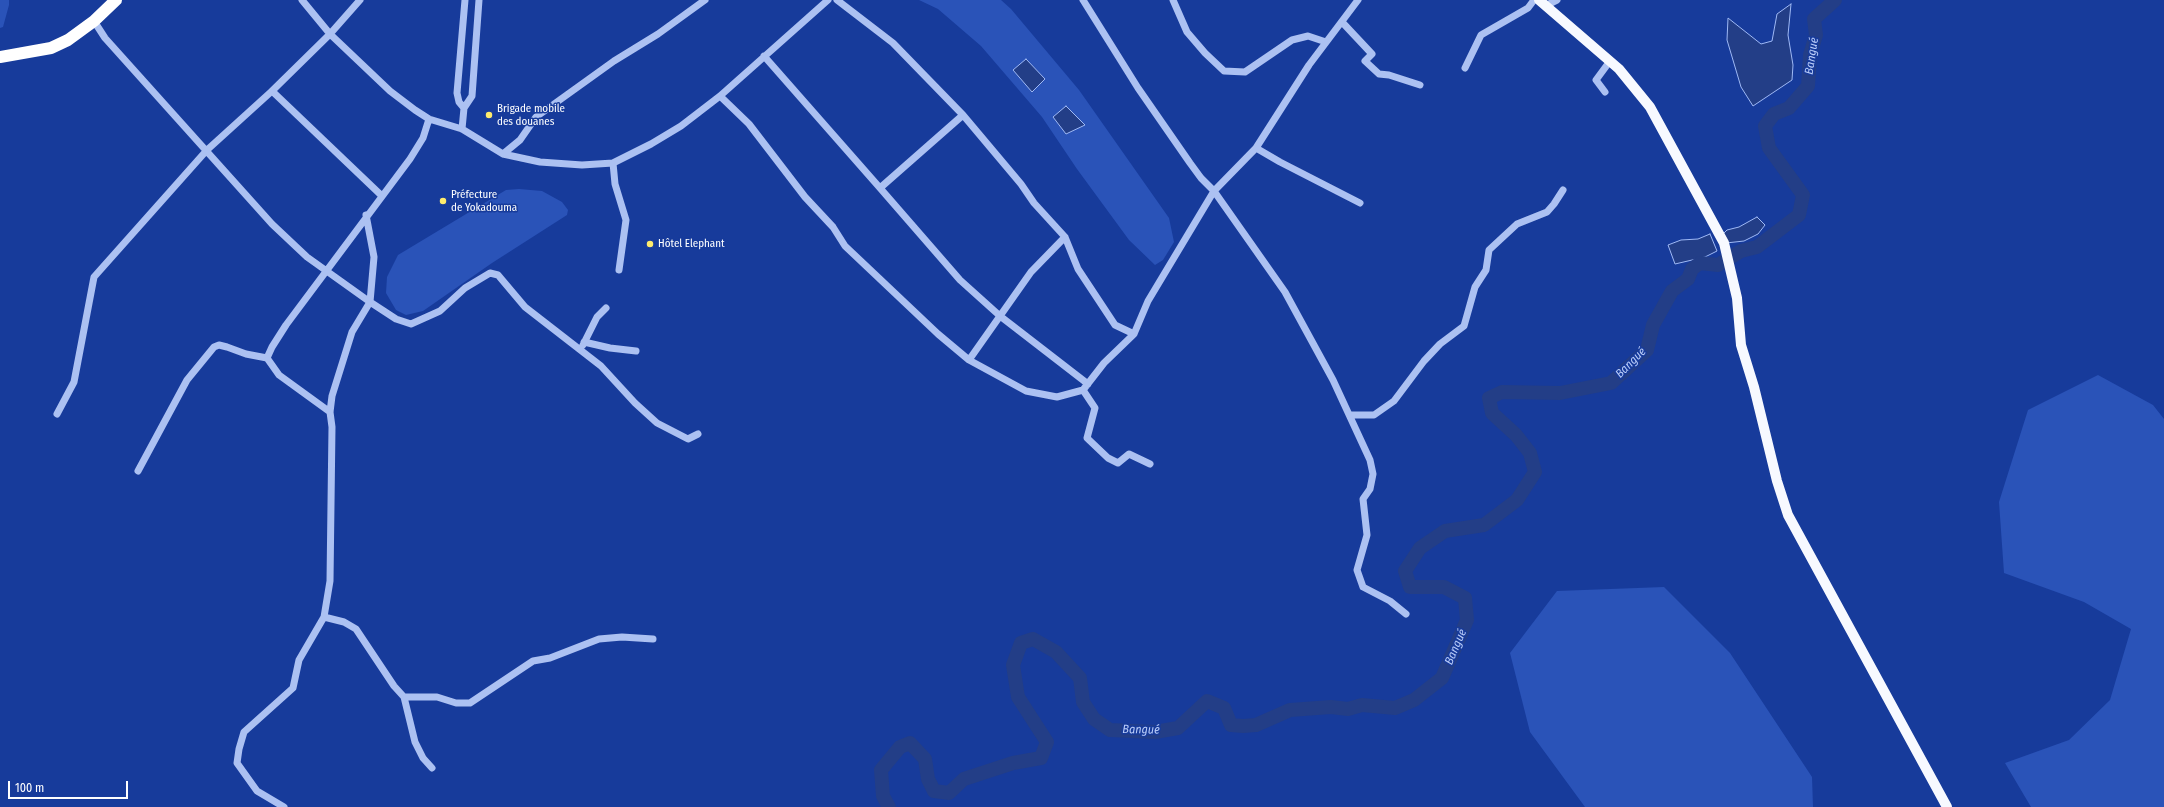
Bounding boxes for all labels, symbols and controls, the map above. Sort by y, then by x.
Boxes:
water label: Bangué [1802,36,1822,76]
place label: Brigade mobile des douanes [497,102,565,128]
marker: Brigade mobile des douanes [484,110,494,120]
place label: Préfecture de Yokadouma [451,188,517,214]
marker: Préfecture de Yokadouma [438,196,448,206]
place label: Hôtel Elephant [658,237,725,251]
marker: Hôtel Elephant [645,239,655,249]
water label: Bangué [1613,345,1649,381]
water label: Bangué [1442,627,1470,667]
water label: Bangué [1122,722,1160,738]
scale bar [10,773,130,799]
text: 100 m [15,781,44,795]

